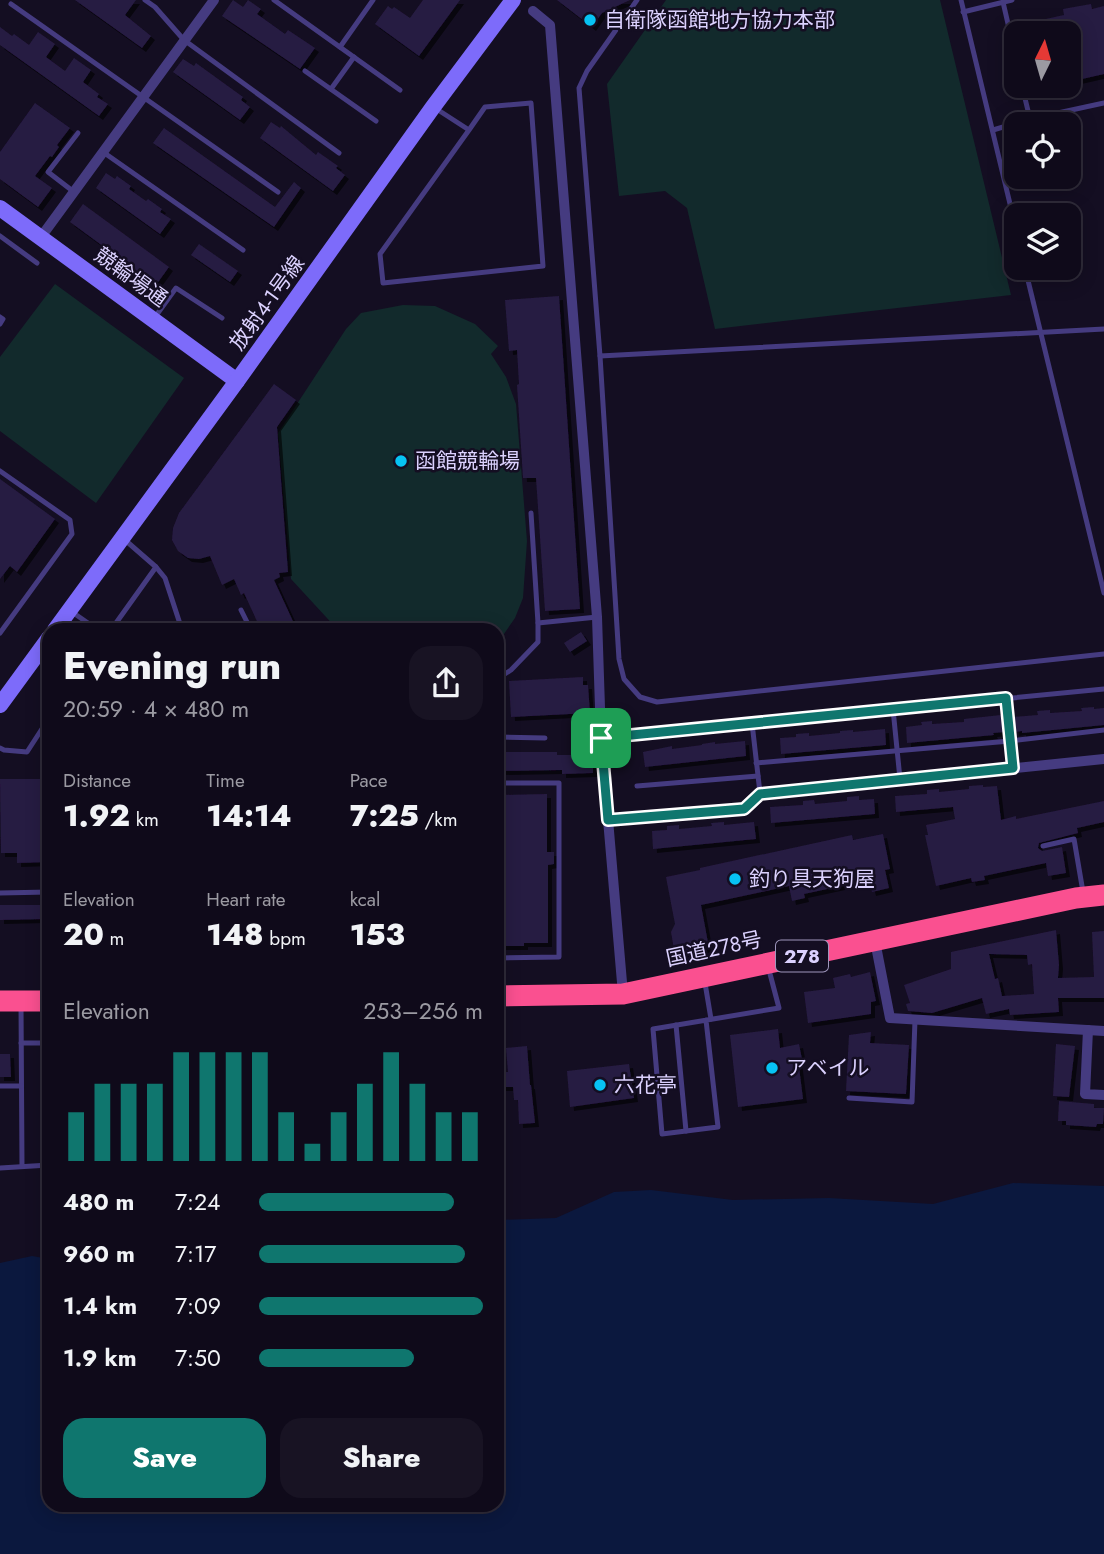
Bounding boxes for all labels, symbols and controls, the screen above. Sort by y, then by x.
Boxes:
place label: 自衛隊函館地方協力本部 [604,5,835,35]
marker: 自衛隊函館地方協力本部 [582,12,598,28]
north arrow [1004,21,1082,98]
map controls [1004,21,1081,280]
button: locate [1004,112,1081,189]
button: layers [1004,203,1081,280]
street label: 競輪場通 [88,240,174,314]
street label: 放射4-1号線 [223,250,311,356]
place label: 函館競輪場 [415,446,520,476]
marker: 函館競輪場 [393,453,409,469]
text: Evening run [63,638,281,693]
button: share [409,646,483,720]
text: 20:59 · 4 × 480 m [63,692,249,726]
pin [571,708,631,768]
icon: arrive [582,719,620,757]
text: Distance [63,767,131,794]
text: Time [206,767,245,794]
text: Pace [350,767,388,794]
text: 1.92 [63,794,130,837]
text: 14:14 [206,794,292,837]
text: 7:25 [350,794,419,837]
text: km [130,806,159,833]
text: /km [419,806,458,833]
place label: 釣り具天狗屋 [749,864,875,894]
marker: 釣り具天狗屋 [727,871,743,887]
text: Elevation [63,886,135,913]
text: Heart rate [206,886,286,913]
text: kcal [350,886,380,913]
text: 20 [63,913,104,956]
text: 148 [206,913,264,956]
text: 153 [350,913,405,956]
street label: 国道278号 [663,924,765,974]
text: m [104,925,124,952]
text: bpm [264,925,306,952]
road number: 278 [776,940,828,972]
text: Elevation [63,994,150,1028]
text: 253–256 m [363,994,483,1028]
place label: アベイル [786,1053,870,1083]
marker: アベイル [764,1060,780,1076]
place label: 六花亭 [614,1070,677,1100]
marker: 六花亭 [592,1077,608,1093]
text: 480 m [63,1185,134,1219]
text: 7:24 [175,1185,220,1219]
text: 960 m [63,1237,135,1271]
text: 7:17 [175,1237,216,1271]
text: 1.4 km [63,1289,137,1323]
text: 7:09 [175,1289,221,1323]
text: 1.9 km [63,1341,137,1375]
text: 7:50 [175,1341,221,1375]
button: Save [63,1418,266,1498]
button: Share [280,1418,483,1498]

